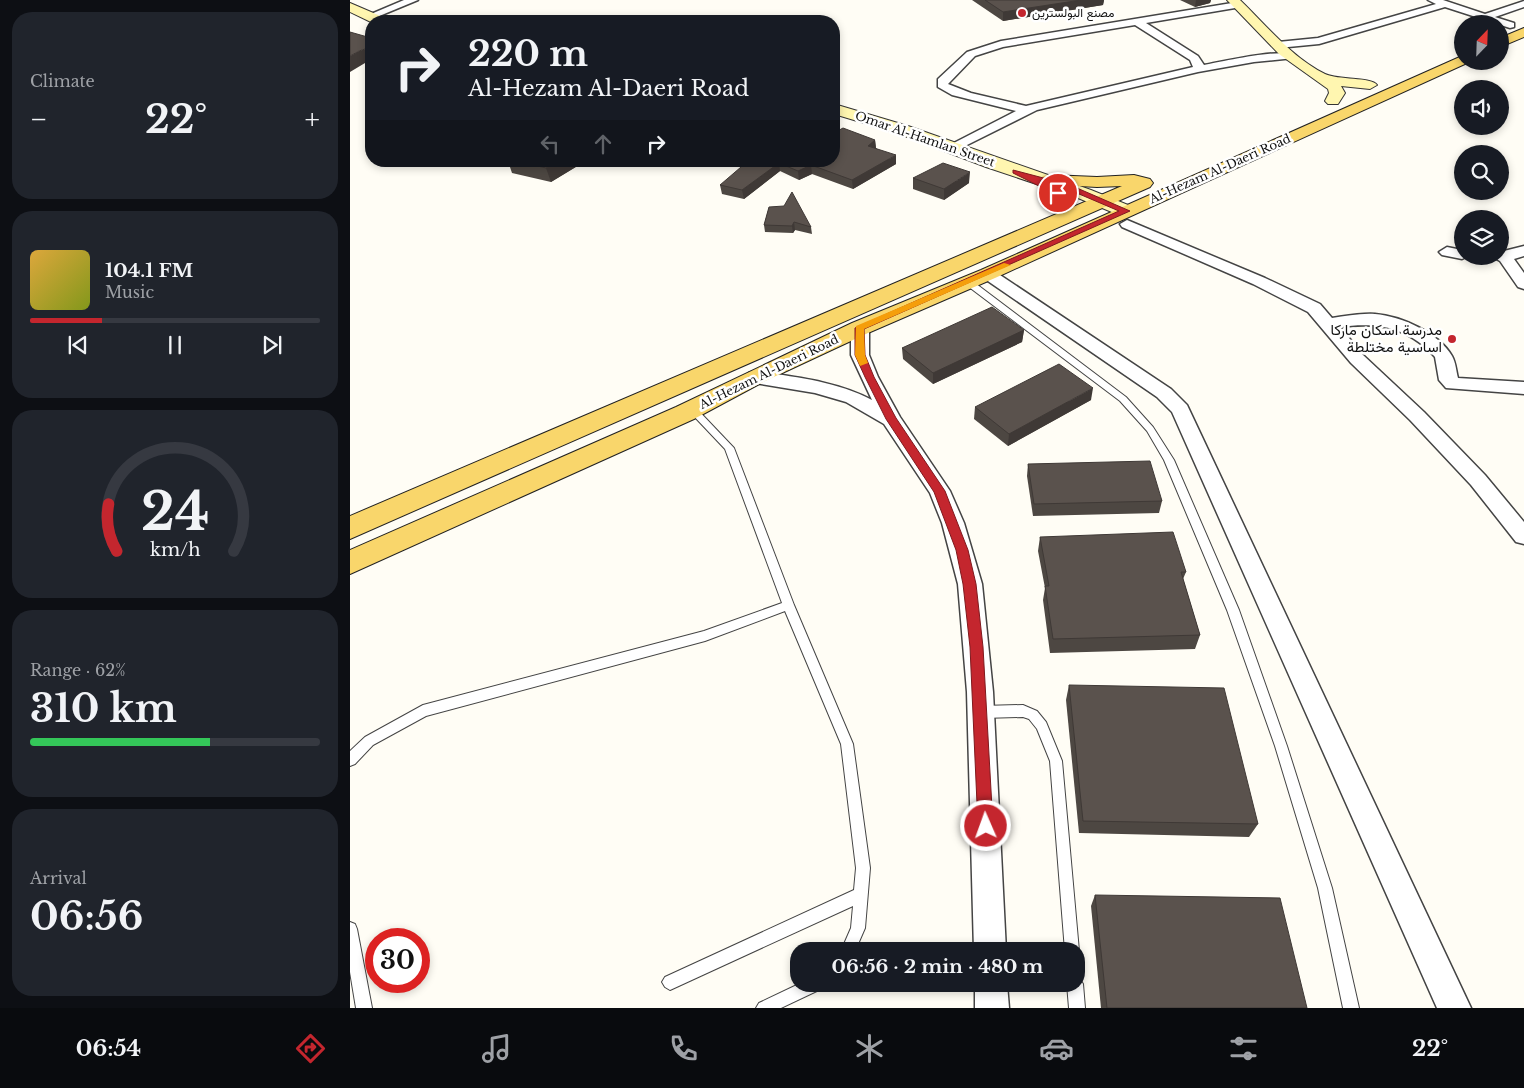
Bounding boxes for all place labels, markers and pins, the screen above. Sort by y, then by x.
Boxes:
place label: مصنع البولسترين [1032,5,1114,22]
marker: مصنع البولسترين [1016,7,1028,19]
pin [1037,172,1079,214]
place label: مدرسة اسكان ماركا اساسية مختلطة [1331,320,1442,356]
marker: مدرسة اسكان ماركا اساسية مختلطة [1446,333,1458,345]

